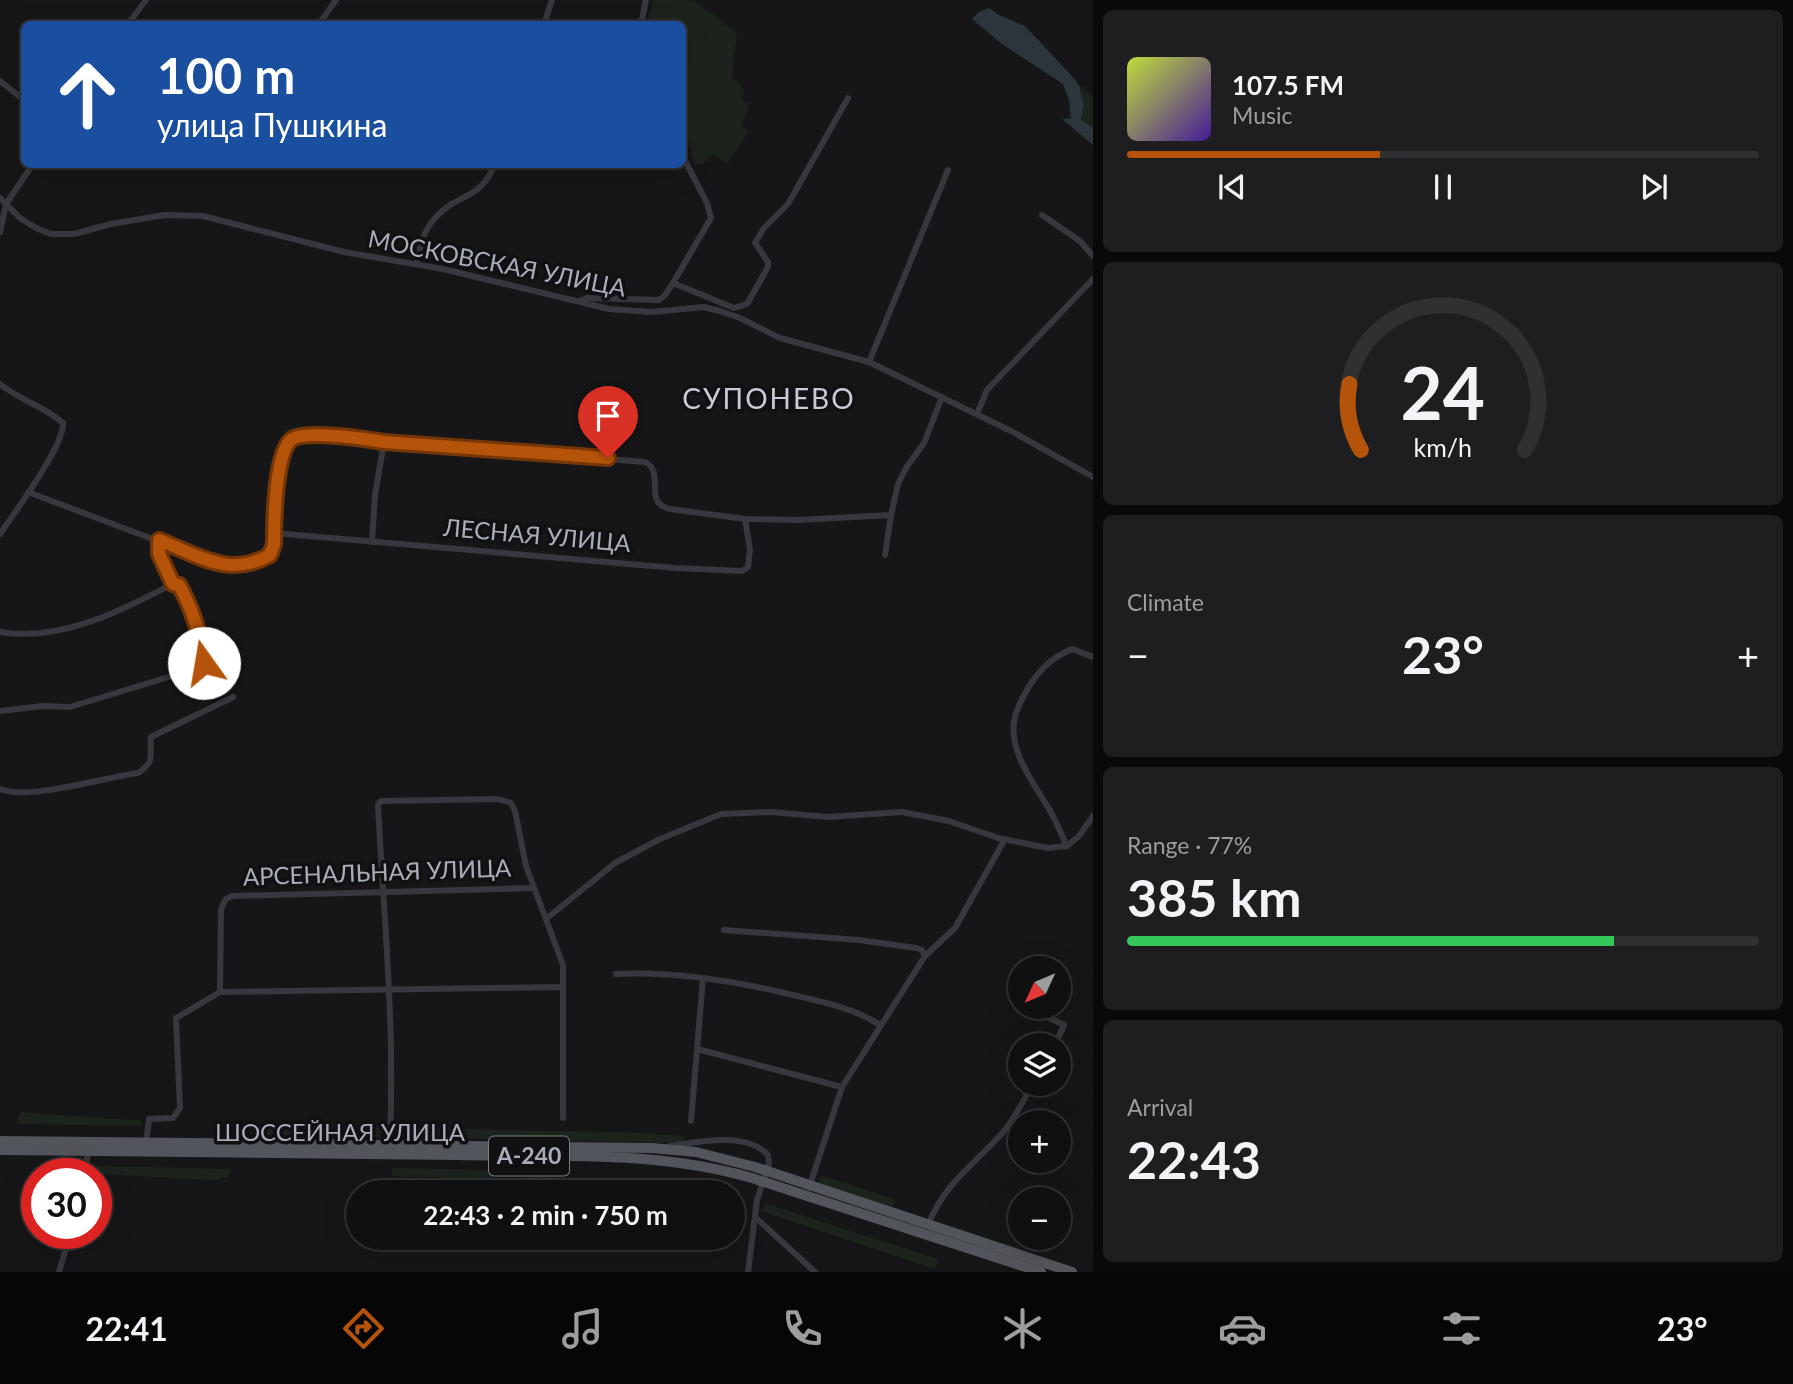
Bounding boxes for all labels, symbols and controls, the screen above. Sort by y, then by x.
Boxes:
text: 100 m [157,46,295,104]
icon: ahead [42,49,133,140]
text: 107.5 FM [1232,69,1344,101]
text: Music [1232,101,1292,129]
text: улица Пушкина [157,105,388,144]
icon: previous [1213,168,1251,206]
icon: pause [1424,168,1462,206]
icon: next [1635,168,1673,206]
street label: МОСКОВСКАЯ УЛИЦА [366,223,630,302]
text: 24 [1401,348,1485,436]
district label: СУПОНЕВО [682,381,856,415]
pin [578,386,638,458]
icon: arrive [589,397,627,435]
text: km/h [1414,431,1472,461]
street label: ЛЕСНАЯ УЛИЦА [441,512,633,557]
text: Climate [1127,588,1204,616]
text: 23° [1402,623,1484,685]
position arrow [167,626,241,700]
text: − [1127,632,1149,678]
text: + [1737,632,1759,678]
text: Range · 77% [1127,831,1252,859]
street label: АРСЕНАЛЬНАЯ УЛИЦА [242,852,512,891]
text: 385 km [1127,866,1301,928]
north arrow [1008,956,1071,1018]
map controls [1008,956,1071,1250]
button: layers [1008,1033,1071,1096]
text: Arrival [1127,1093,1193,1121]
button: + [1008,1110,1071,1173]
street label: ШОССЕЙНАЯ УЛИЦА [215,1117,466,1146]
text: 22:43 [1127,1128,1261,1190]
road number: А-240 [489,1136,569,1176]
speed limit sign: 30 [21,1158,112,1249]
button: − [1008,1187,1071,1250]
text: 22:43 · 2 min · 750 m [423,1199,668,1231]
icon: directions [339,1304,388,1353]
icon: music [558,1304,607,1353]
icon: phone [778,1304,827,1353]
icon: climate [998,1304,1047,1353]
icon: car [1218,1304,1267,1353]
icon: filters [1437,1304,1486,1353]
text: 22:41 [85,1309,168,1348]
text: 23° [1657,1309,1708,1348]

